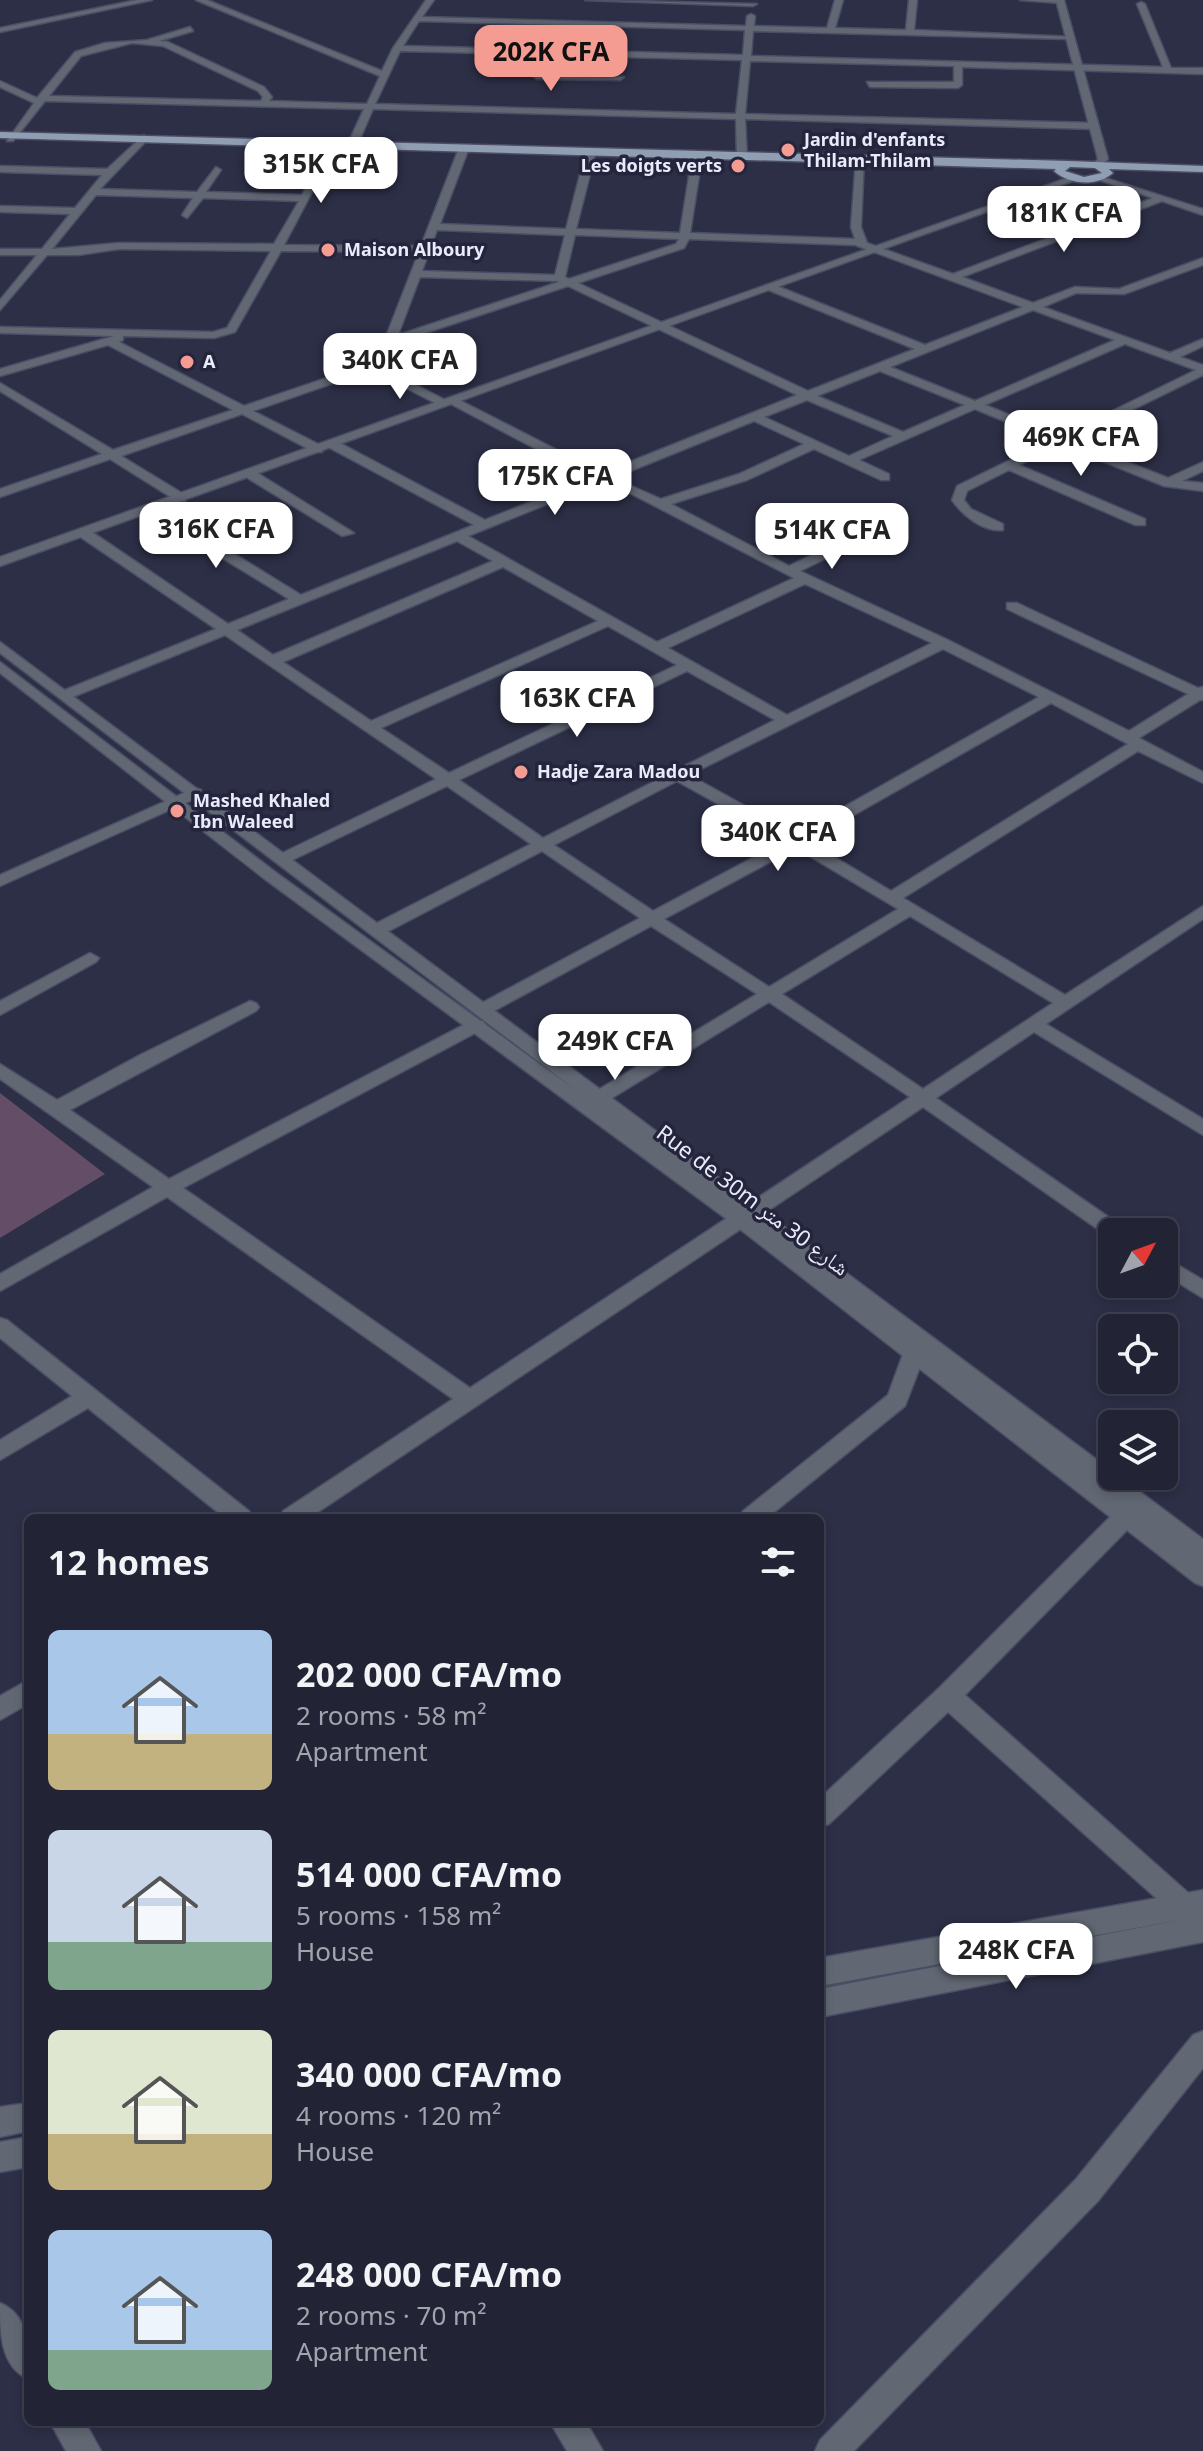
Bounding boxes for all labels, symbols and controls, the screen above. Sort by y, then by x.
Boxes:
pin: 202K CFA [468,25,634,93]
text: 202K CFA [492,33,610,69]
place label: Jardin d'enfants Thilam-Thilam [802,127,945,172]
pin: 315K CFA [238,137,404,205]
marker: Jardin d'enfants Thilam-Thilam [779,141,797,159]
text: 315K CFA [262,145,380,181]
place label: Les doigts verts [581,153,722,177]
marker: Les doigts verts [729,157,747,175]
pin: 181K CFA [981,186,1147,254]
text: 181K CFA [1005,194,1123,230]
place label: Maison Alboury [344,237,485,261]
marker: Maison Alboury [319,241,337,259]
pin: 340K CFA [317,333,483,401]
text: 340K CFA [341,341,459,377]
place label: A [203,349,216,373]
marker: A [178,353,196,371]
pin: 469K CFA [998,410,1164,478]
text: 469K CFA [1022,418,1140,454]
pin: 175K CFA [472,449,638,517]
text: 175K CFA [496,457,614,493]
pin: 316K CFA [133,502,299,570]
pin: 514K CFA [749,503,915,571]
text: 316K CFA [157,510,275,546]
text: 514K CFA [773,511,891,547]
pin: 163K CFA [494,671,660,739]
text: 163K CFA [518,679,636,715]
place label: Hadje Zara Madou [537,759,700,783]
marker: Hadje Zara Madou [512,763,530,781]
place label: Mashed Khaled Ibn Waleed [193,788,330,833]
marker: Mashed Khaled Ibn Waleed [168,802,186,820]
pin: 340K CFA [695,805,861,873]
text: 340K CFA [719,813,837,849]
pin: 249K CFA [532,1014,698,1082]
text: 249K CFA [556,1022,674,1058]
street label: Rue de 30m شارع 30 متر [651,1117,856,1282]
north arrow [1098,1218,1178,1298]
map controls [1098,1218,1178,1490]
button: locate [1098,1314,1178,1394]
button: layers [1098,1410,1178,1490]
text: 12 homes [48,1539,210,1585]
icon: filters [756,1540,800,1584]
text: 202 000 CFA/mo [296,1651,562,1697]
icon: home [112,1662,208,1758]
text: 2 rooms · 58 m² [296,1697,486,1733]
text: Apartment [296,1733,428,1769]
text: 514 000 CFA/mo [296,1851,562,1897]
icon: home [112,1862,208,1958]
text: 5 rooms · 158 m² [296,1897,501,1933]
pin: 248K CFA [933,1923,1099,1991]
text: 248K CFA [957,1931,1075,1967]
text: House [296,1933,374,1969]
text: 340 000 CFA/mo [296,2051,562,2097]
icon: home [112,2062,208,2158]
text: 4 rooms · 120 m² [296,2097,501,2133]
text: House [296,2133,374,2169]
text: 248 000 CFA/mo [296,2251,562,2297]
icon: home [112,2262,208,2358]
text: 2 rooms · 70 m² [296,2297,486,2333]
text: Apartment [296,2333,428,2369]

